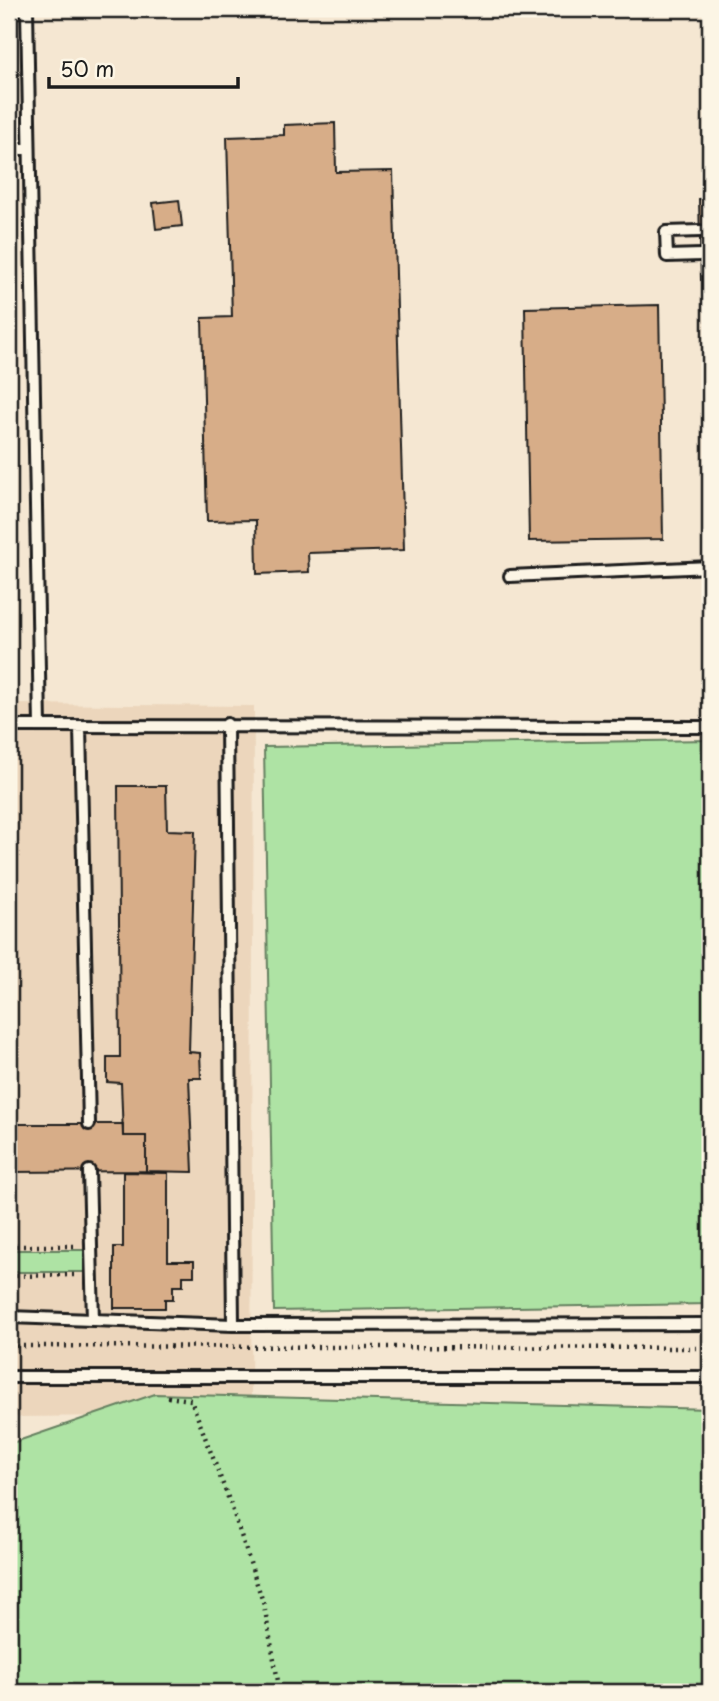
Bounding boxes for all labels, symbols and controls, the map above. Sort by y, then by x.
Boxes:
scale bar [49,46,238,90]
text: 50 m [60,52,114,84]

